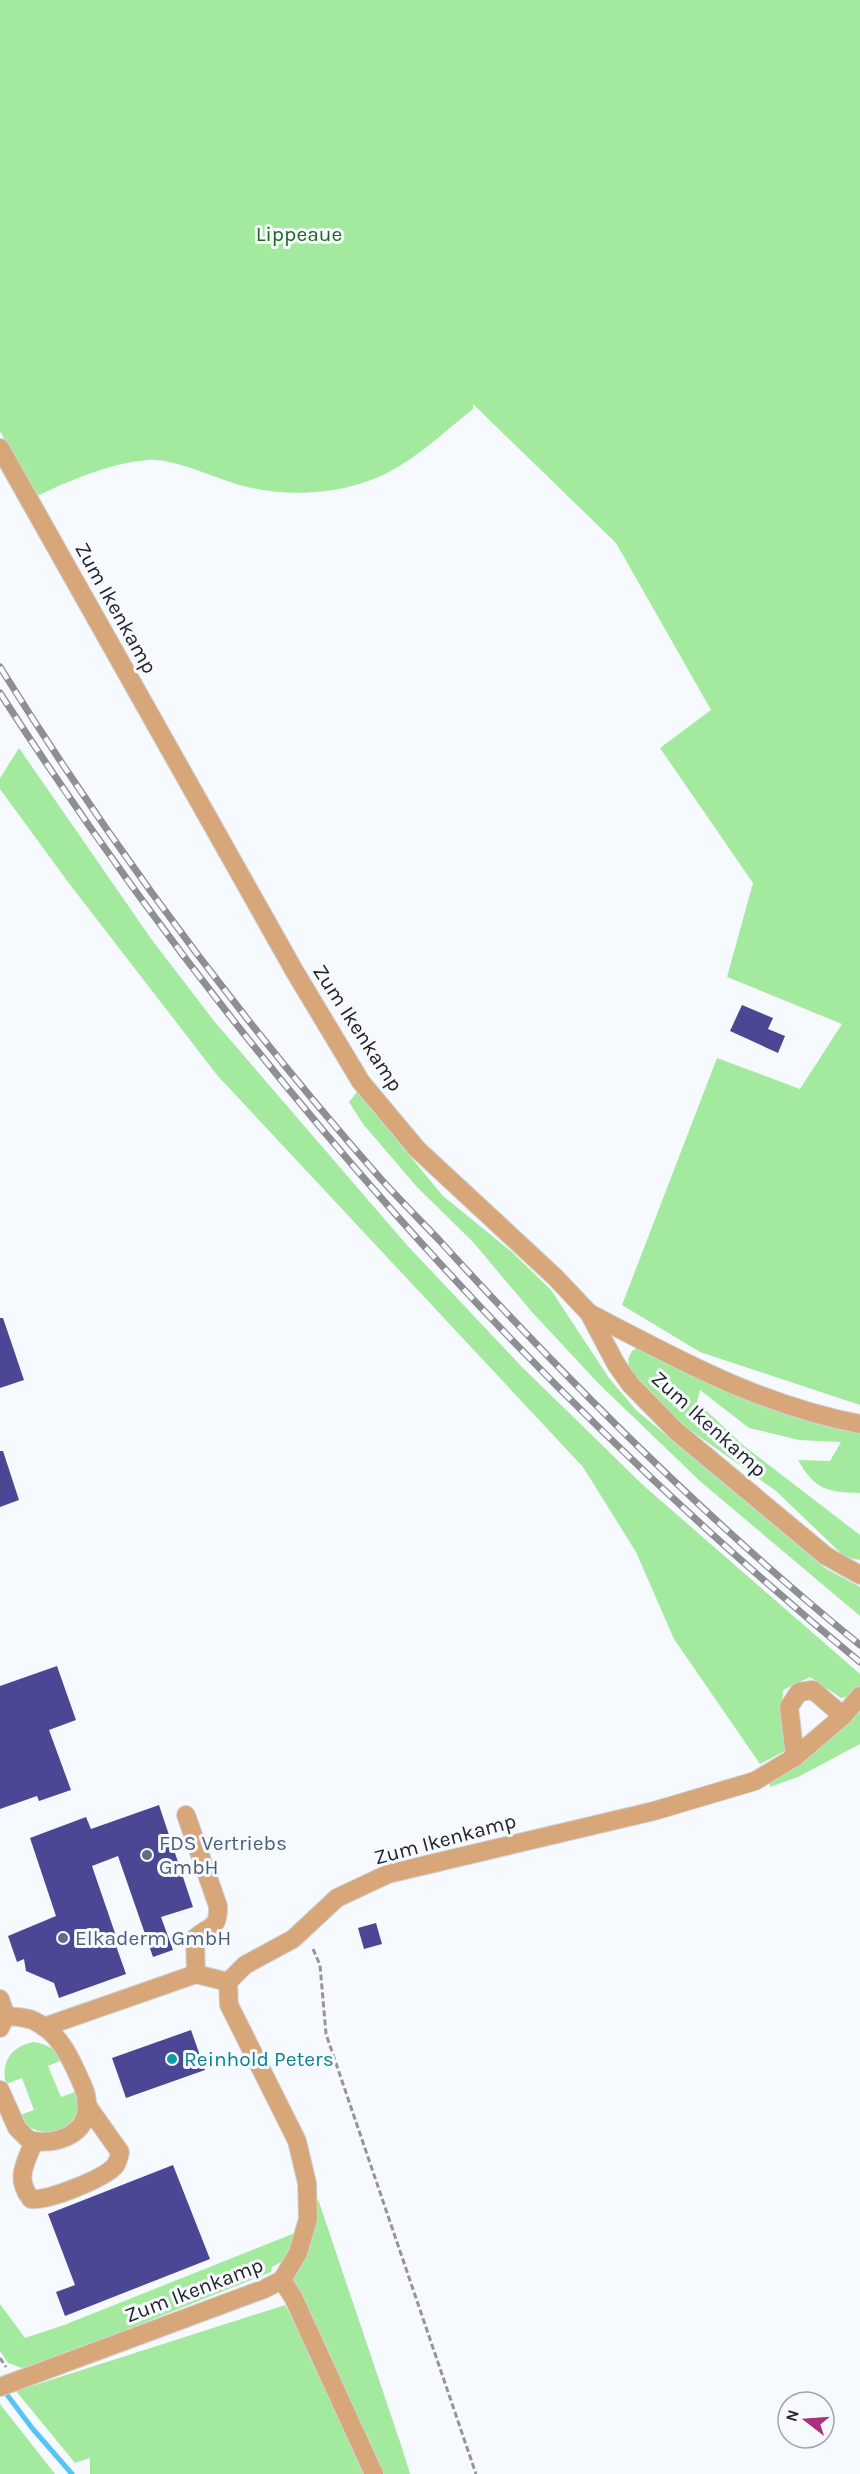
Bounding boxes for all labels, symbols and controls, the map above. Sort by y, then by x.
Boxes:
park label: Lippeaue [256,222,342,246]
street label: Zum Ikenkamp [70,538,162,678]
street label: Zum Ikenkamp [308,960,408,1096]
street label: Zum Ikenkamp [647,1366,771,1482]
street label: Zum Ikenkamp [371,1808,519,1870]
place label: FDS Vertriebs GmbH [159,1831,287,1879]
marker: FDS Vertriebs GmbH [140,1848,154,1862]
place label: Elkaderm GmbH [75,1926,231,1950]
marker: Elkaderm GmbH [56,1931,70,1945]
place label: Reinhold Peters [184,2047,334,2071]
marker: Reinhold Peters [165,2052,179,2066]
street label: Zum Ikenkamp [121,2253,267,2327]
north arrow [776,2390,836,2450]
text: N [781,2407,803,2424]

